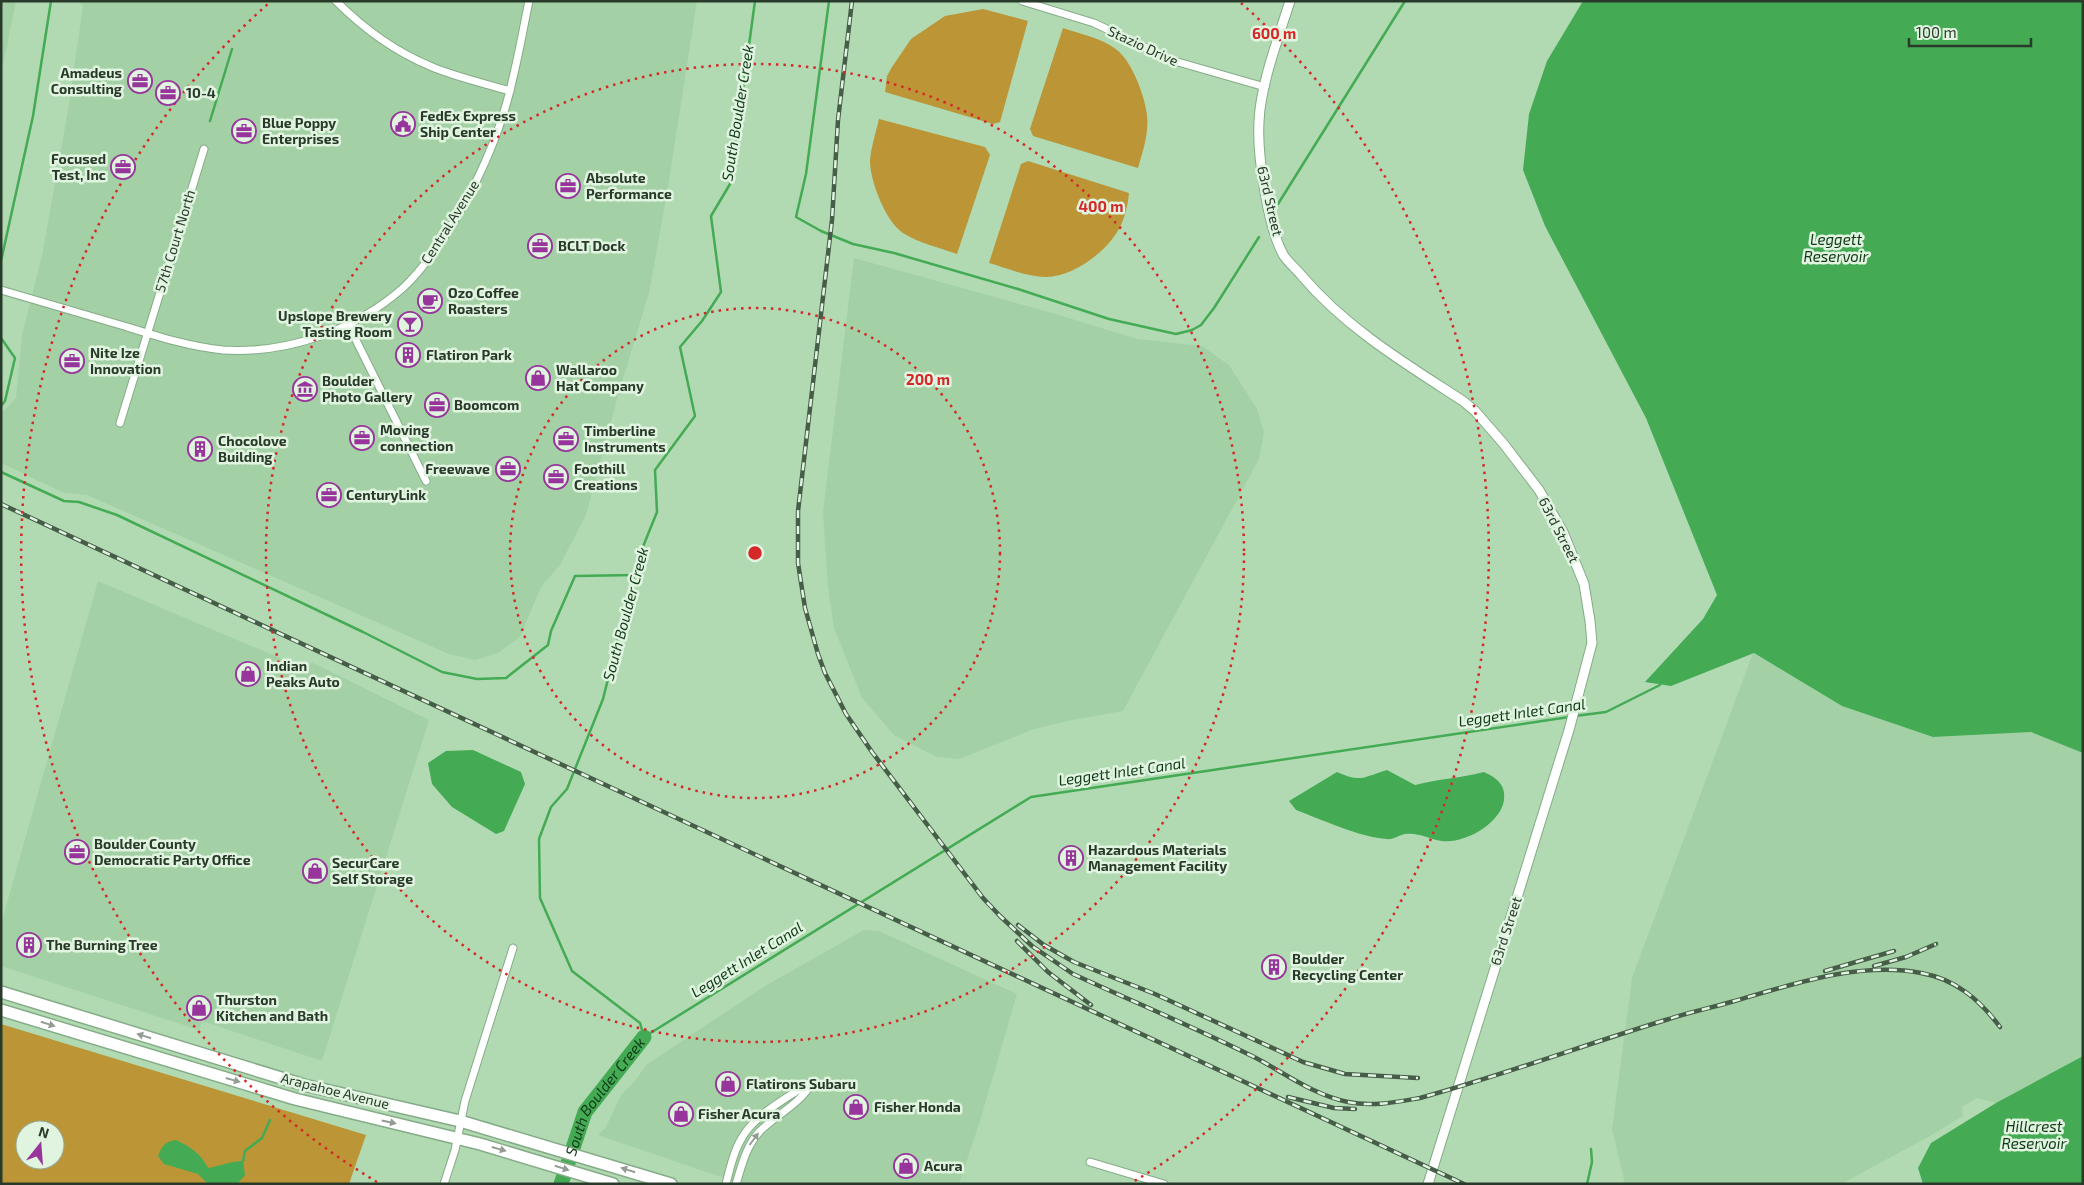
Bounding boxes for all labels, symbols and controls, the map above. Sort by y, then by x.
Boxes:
scale bar [1909,15,2032,47]
street label: Stazio Drive [1105,22,1181,69]
text: 100 m [1916,23,1957,41]
text: 600 m [1252,24,1296,42]
water label: South Boulder Creek [717,43,757,182]
place label: Amadeus Consulting [51,64,122,97]
office icon: Amadeus Consulting [127,68,153,94]
office icon: 10-4 [155,80,181,106]
place label: 10-4 [186,84,216,101]
place label: FedEx Express Ship Center [420,107,516,140]
public building icon: FedEx Express Ship Center [390,111,416,137]
place label: Blue Poppy Enterprises [262,114,339,147]
office icon: Blue Poppy Enterprises [231,118,257,144]
place label: Focused Test, Inc [51,150,106,183]
office icon: Focused Test, Inc [110,154,136,180]
street label: 63rd Street [1254,164,1287,238]
place label: Absolute Performance [586,169,672,202]
office icon: Absolute Performance [555,173,581,199]
street label: Central Avenue [417,177,482,267]
street label: 57th Court North [151,188,198,294]
text: 400 m [1079,197,1123,215]
water label: Leggett Reservoir [1804,230,1869,265]
office icon: BCLT Dock [527,233,553,259]
place label: BCLT Dock [558,237,625,254]
place label: Ozo Coffee Roasters [448,284,519,317]
cafe icon: Ozo Coffee Roasters [417,288,443,314]
place label: Upslope Brewery Tasting Room [278,307,392,340]
bar icon: Upslope Brewery Tasting Room [397,311,423,337]
building icon: Flatiron Park [395,342,421,368]
place label: Nite Ize Innovation [90,344,161,377]
place label: Flatiron Park [426,346,512,363]
office icon: Nite Ize Innovation [59,348,85,374]
place label: Wallaroo Hat Company [556,361,644,394]
shop icon: Wallaroo Hat Company [525,365,551,391]
text: 200 m [906,370,950,388]
place label: Boulder Photo Gallery [322,372,412,405]
museum icon: Boulder Photo Gallery [292,376,318,402]
office icon: Boomcom [424,392,450,418]
place label: Boomcom [454,396,519,413]
place label: Moving connection [380,421,453,454]
place label: Timberline Instruments [584,422,666,455]
office icon: Moving connection [349,425,375,451]
office icon: Timberline Instruments [553,426,579,452]
place label: Chocolove Building [218,432,287,465]
building icon: Chocolove Building [187,436,213,462]
office icon: Freewave [495,456,521,482]
place label: Freewave [425,460,490,477]
place label: Foothill Creations [574,460,638,493]
office icon: Foothill Creations [543,464,569,490]
office icon: CenturyLink [316,482,342,508]
place label: CenturyLink [346,486,426,503]
street label: 63rd Street [1536,494,1583,565]
centre of rings [746,544,764,562]
water label: South Boulder Creek [599,545,652,683]
place label: Indian Peaks Auto [266,657,340,690]
shop icon: Indian Peaks Auto [235,661,261,687]
water label: Leggett Inlet Canal [1457,694,1587,730]
water label: Leggett Inlet Canal [1057,753,1187,789]
place label: Boulder County Democratic Party Office [94,835,251,868]
office icon: Boulder County Democratic Party Office [64,839,90,865]
place label: Hazardous Materials Management Facility [1088,841,1227,874]
building icon: Hazardous Materials Management Facility [1058,845,1084,871]
place label: SecurCare Self Storage [332,854,413,887]
shop icon: SecurCare Self Storage [302,858,328,884]
street label: 63rd Street [1486,894,1525,967]
water label: Leggett Inlet Canal [687,918,806,1001]
building icon: The Burning Tree [16,932,42,958]
place label: The Burning Tree [46,936,158,953]
place label: Boulder Recycling Center [1292,950,1403,983]
building icon: Boulder Recycling Center [1261,954,1287,980]
place label: Thurston Kitchen and Bath [216,991,328,1024]
shop icon: Thurston Kitchen and Bath [186,995,212,1021]
one-way arrow [41,1020,56,1028]
one-way arrow [136,1032,151,1040]
water label: South Boulder Creek [561,1033,648,1158]
street label: Arapahoe Avenue [279,1069,391,1112]
shop icon: Flatirons Subaru [715,1071,741,1097]
place label: Flatirons Subaru [746,1075,856,1092]
one-way arrow [225,1076,240,1084]
shop icon: Fisher Honda [843,1094,869,1120]
place label: Fisher Honda [874,1098,961,1115]
shop icon: Fisher Acura [668,1101,694,1127]
place label: Fisher Acura [698,1105,780,1122]
water label: Hillcrest Reservoir [2002,1117,2067,1152]
one-way arrow [382,1118,397,1126]
north arrow [15,1120,65,1170]
text: N [37,1122,51,1142]
one-way arrow [749,1132,759,1146]
one-way arrow [492,1146,507,1154]
shop icon: Acura [893,1153,919,1179]
place label: Acura [924,1157,963,1174]
one-way arrow [554,1165,569,1173]
one-way arrow [620,1166,635,1174]

